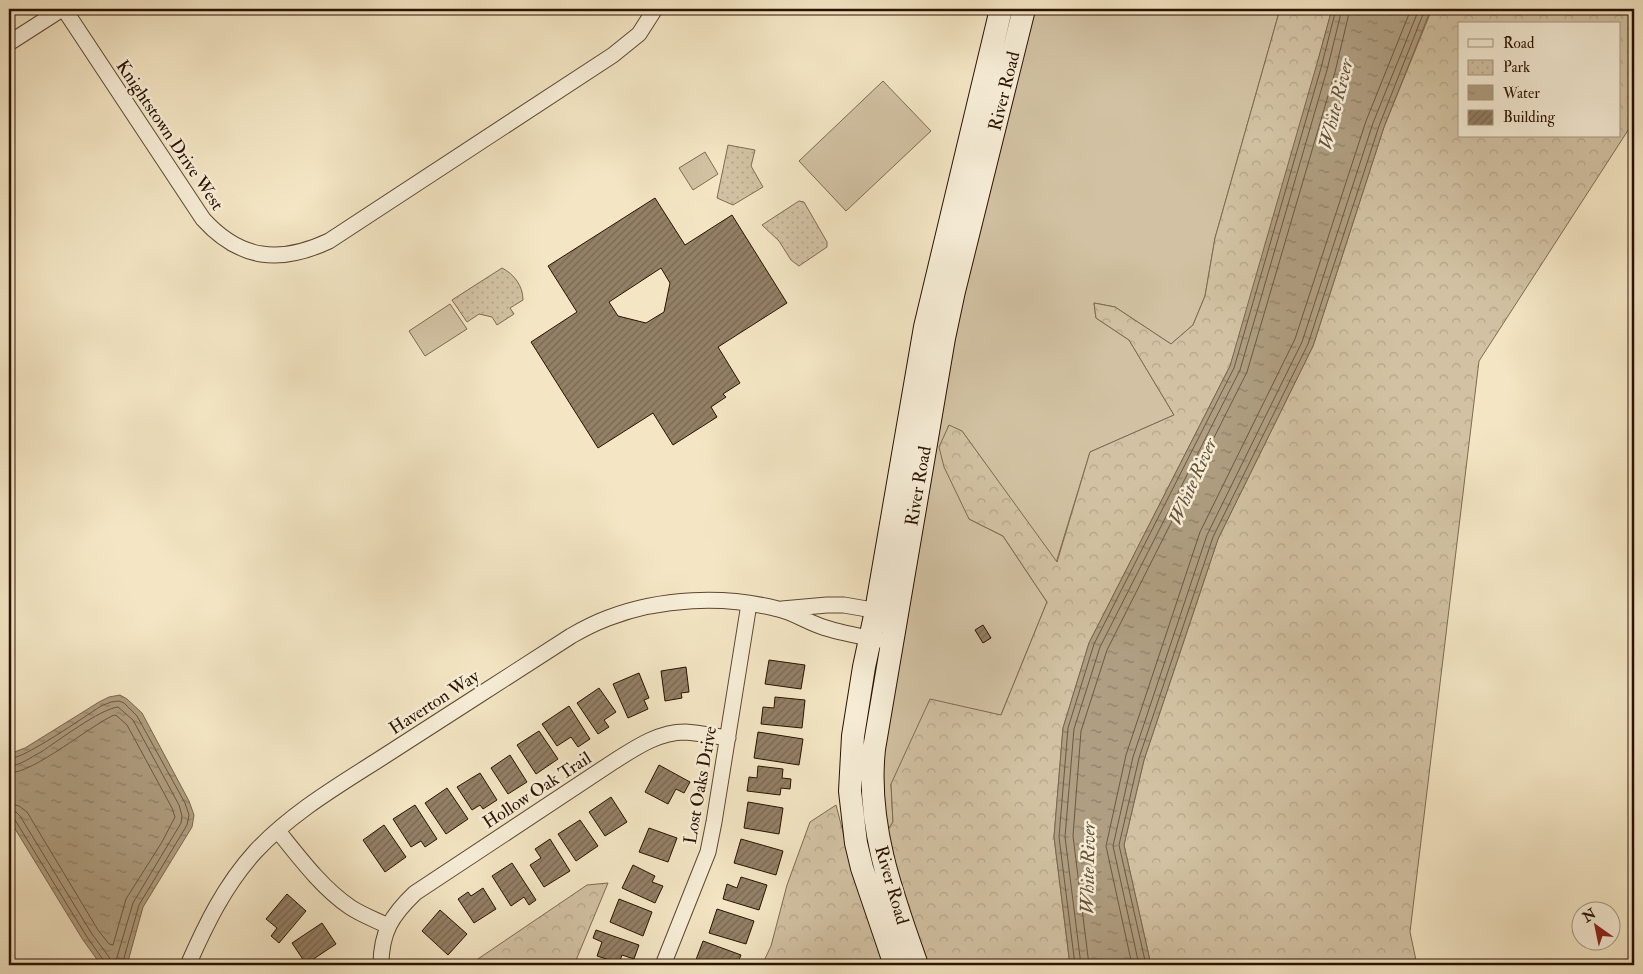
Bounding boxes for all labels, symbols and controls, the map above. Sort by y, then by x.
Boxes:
legend [1458,22,1620,138]
text: Road [1503,34,1535,53]
street label: River Road [984,49,1025,133]
street label: Knightstown Drive West [111,56,229,215]
water label: White River [1313,56,1359,152]
text: Park [1503,58,1530,77]
text: Water [1502,84,1540,103]
text: Building [1503,108,1555,127]
water label: White River [1163,434,1223,528]
street label: River Road [900,444,937,528]
street label: Haverton Way [385,664,485,740]
street label: Lost Oaks Drive [679,724,722,846]
street label: Hollow Oak Trail [479,747,596,834]
water label: White River [1075,821,1101,914]
street label: River Road [869,843,914,927]
north arrow [1570,902,1620,952]
text: N [1578,905,1599,927]

